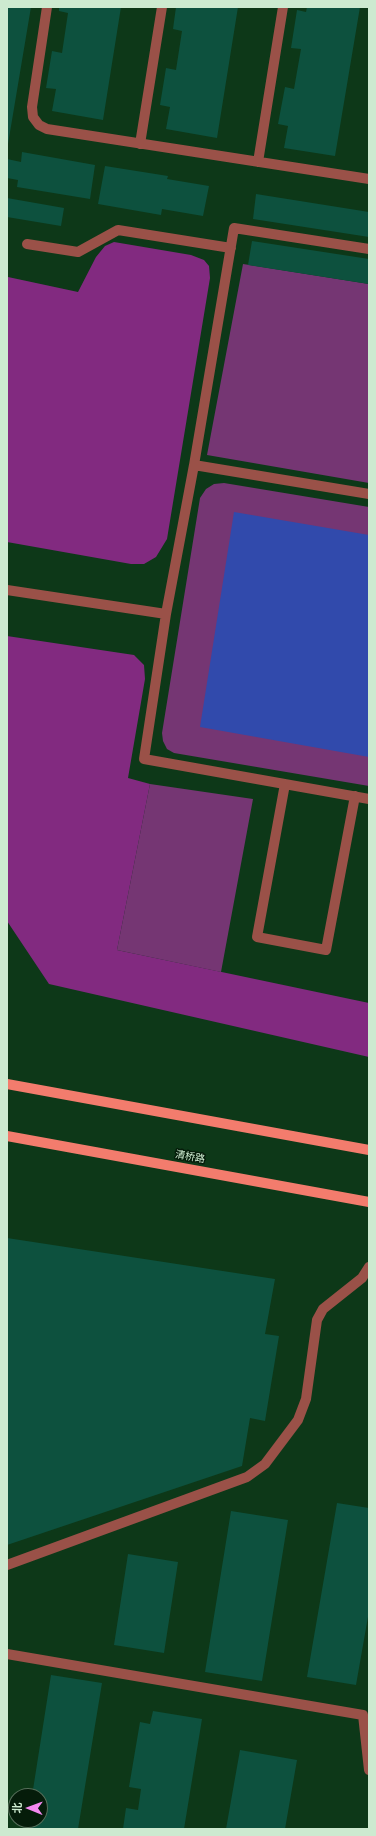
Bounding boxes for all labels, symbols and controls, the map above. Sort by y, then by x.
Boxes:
street label: 清桥路 [174,1148,206,1166]
north arrow [8,1788,48,1828]
text: 北 [10,1802,24,1813]

